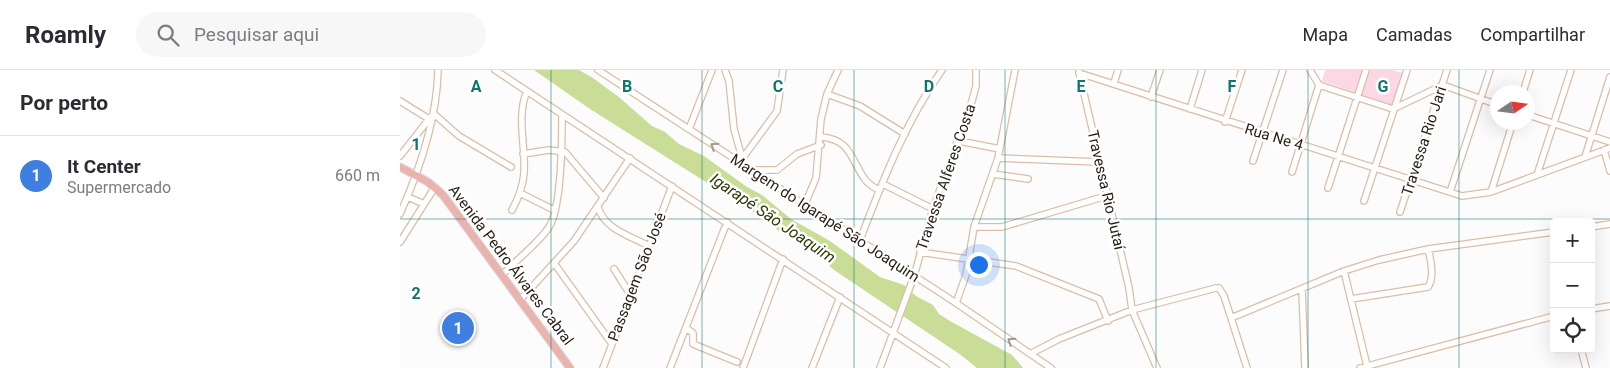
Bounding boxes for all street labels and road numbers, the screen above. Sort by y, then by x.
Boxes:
street label: Travessa Rio Jari [1398,84,1450,198]
street label: Travessa Alferes Costa [912,101,980,253]
street label: Rua Ne 4 [1243,120,1306,155]
street label: Travessa Rio Jutaí [1083,128,1129,253]
street label: Margem do Igarapé São Joaquim [727,150,923,286]
street label: Avenida Pedro Álvares Cabral [445,181,577,349]
street label: Passagem São José [604,210,670,344]

